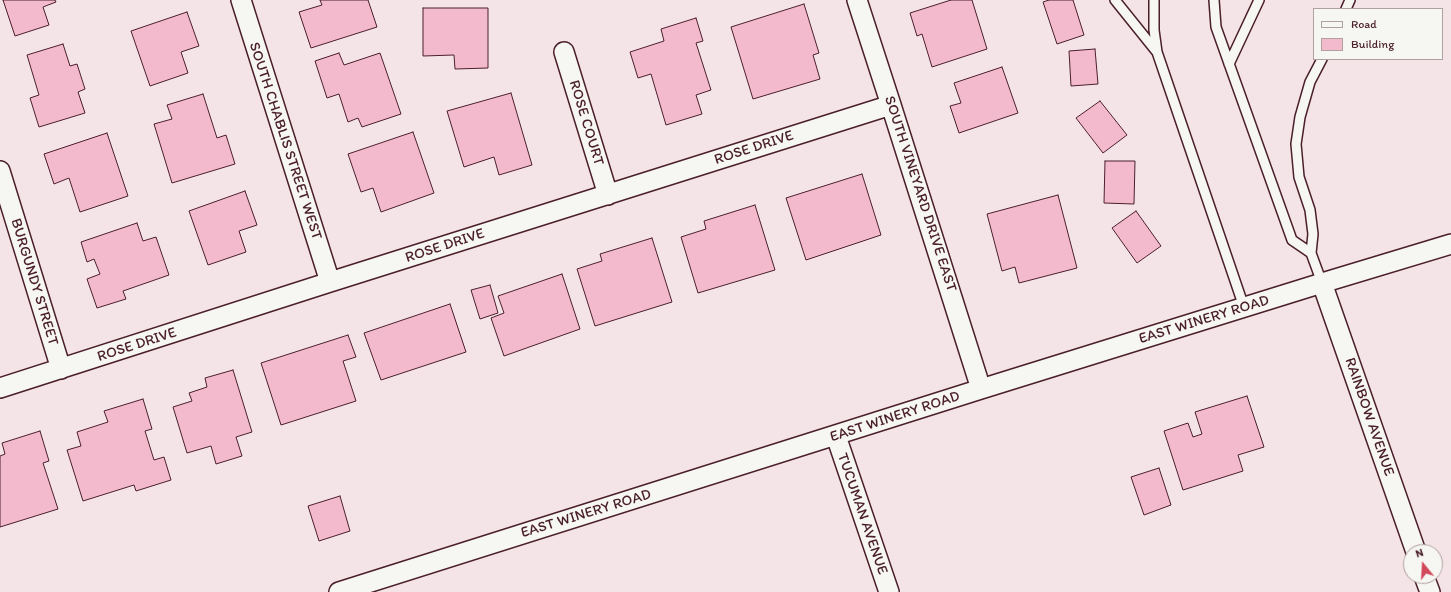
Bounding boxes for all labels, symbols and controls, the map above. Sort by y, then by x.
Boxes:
legend [1313,8,1443,60]
text: Road [1351,17,1377,31]
text: Building [1351,37,1394,51]
street label: SOUTH CHABLIS STREET WEST [245,40,325,242]
street label: ROSE COURT [564,78,608,168]
street label: SOUTH VINEYARD DRIVE EAST [880,94,960,294]
street label: ROSE DRIVE [712,127,796,169]
street label: BURGUNDY STREET [6,216,62,348]
street label: ROSE DRIVE [403,225,487,267]
street label: EAST WINERY ROAD [1137,292,1271,348]
street label: ROSE DRIVE [95,324,179,366]
street label: RAINBOW AVENUE [1340,355,1398,479]
street label: EAST WINERY ROAD [828,388,962,446]
street label: TUCUMAN AVENUE [833,451,891,577]
street label: EAST WINERY ROAD [519,486,653,542]
north arrow [1403,544,1443,584]
text: N [1414,546,1425,560]

